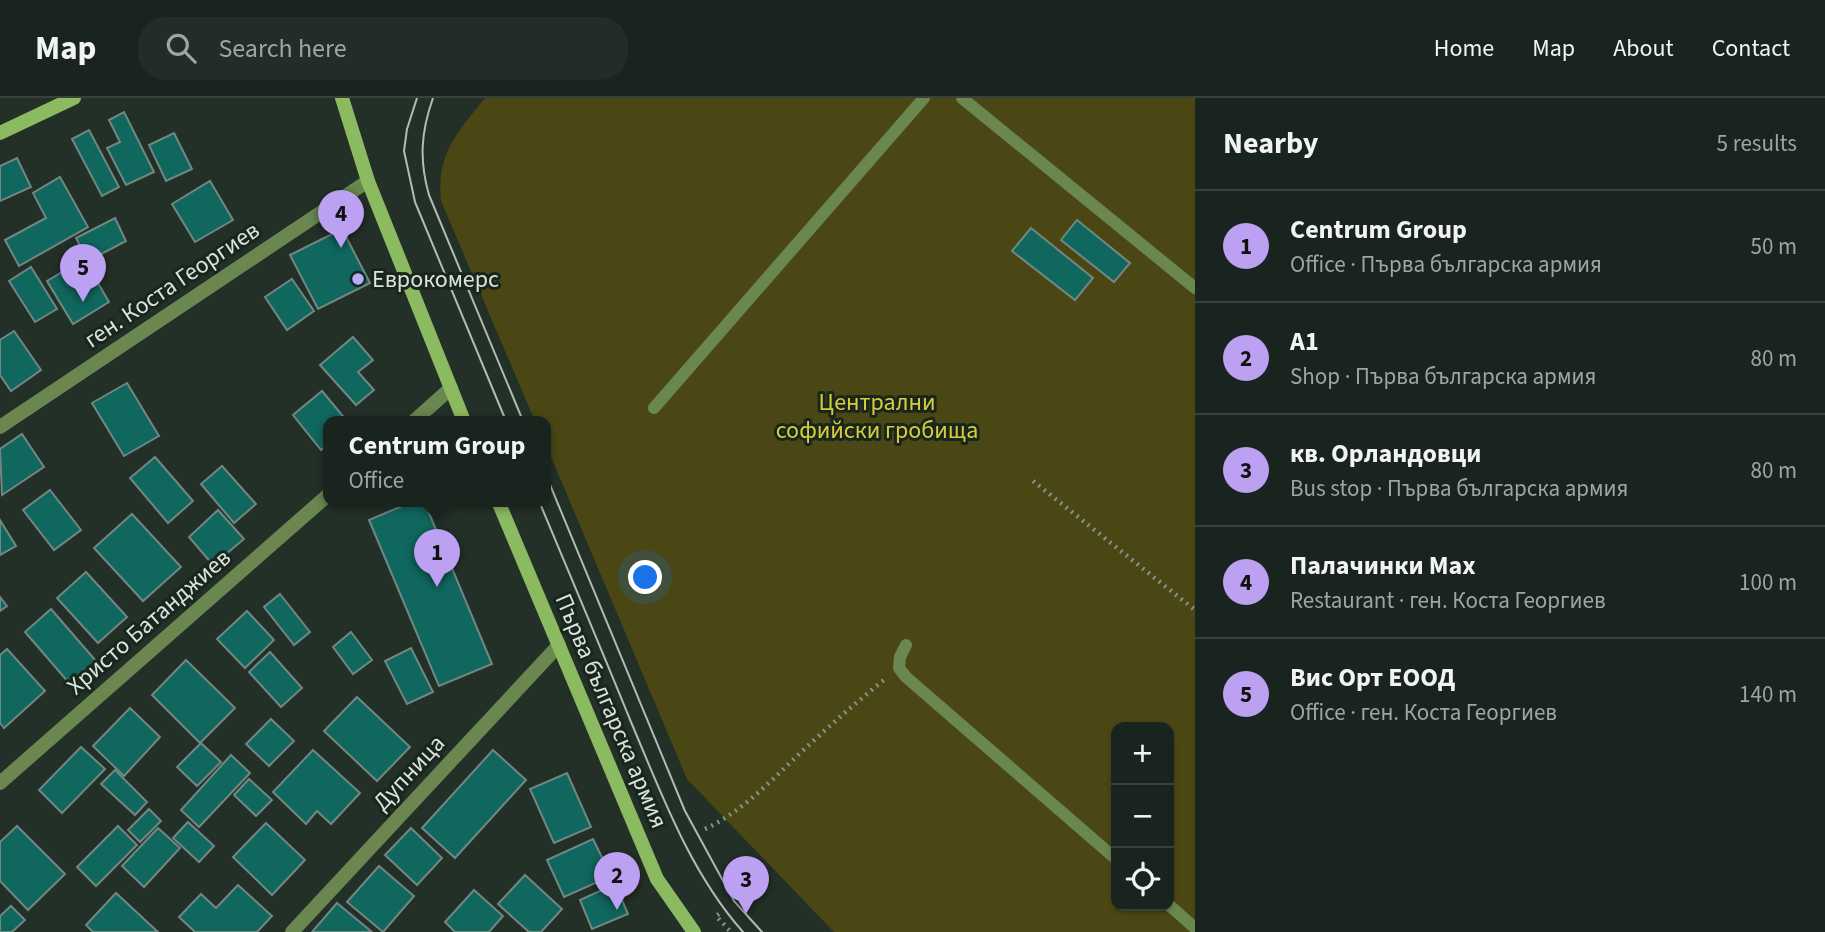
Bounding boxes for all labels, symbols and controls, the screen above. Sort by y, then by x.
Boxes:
search box [138,17,628,80]
text: Map [35,25,96,72]
icon: search [162,29,200,67]
text: Search here [218,30,347,67]
text: Home [1434,31,1494,66]
text: Map [1532,31,1575,66]
text: About [1613,31,1674,66]
text: Contact [1712,31,1790,66]
text: Nearby [1223,122,1318,165]
text: 5 results [1717,127,1797,160]
pin: 4 [318,190,364,248]
text: Centrum Group [1290,211,1467,248]
street label: ген. Коста Георгиев [77,213,267,357]
text: 1 [1240,230,1252,263]
text: 50 m [1750,230,1797,263]
pin: 5 [60,244,106,302]
text: Office · Първа българска армия [1290,248,1602,281]
place label: Еврокомерс [372,262,499,297]
marker: Еврокомерс [350,271,366,287]
text: A1 [1290,323,1319,360]
text: 2 [1240,342,1252,375]
text: 80 m [1750,342,1797,375]
text: Shop · Първа българска армия [1290,360,1596,393]
park label: Централни софийски гробища [776,385,978,448]
popup [323,416,551,507]
text: Centrum Group [349,427,525,464]
text: кв. Орландовци [1290,435,1481,472]
text: 3 [1240,454,1252,487]
text: 80 m [1750,454,1797,487]
text: Office [349,464,404,497]
text: Bus stop · Първа българска армия [1290,472,1628,505]
pin: 1 [414,529,460,587]
street label: Христо Батанджиев [59,541,239,703]
text: Палачинки Max [1290,547,1476,584]
your location [628,560,662,594]
text: 4 [1240,566,1252,599]
text: 100 m [1739,566,1797,599]
text: Restaurant · ген. Коста Георгиев [1290,584,1606,617]
street label: Първа българска армия [546,588,676,834]
text: Вис Орт ЕООД [1290,659,1455,696]
text: 5 [1240,678,1252,711]
text: 140 m [1739,678,1797,711]
text: Office · ген. Коста Георгиев [1290,696,1557,729]
map controls [1111,722,1174,911]
button: + [1111,722,1174,785]
street label: Дупница [365,727,453,819]
button: − [1111,785,1174,848]
button: locate [1111,848,1174,911]
pin: 2 [594,852,640,910]
pin: 3 [723,856,769,914]

